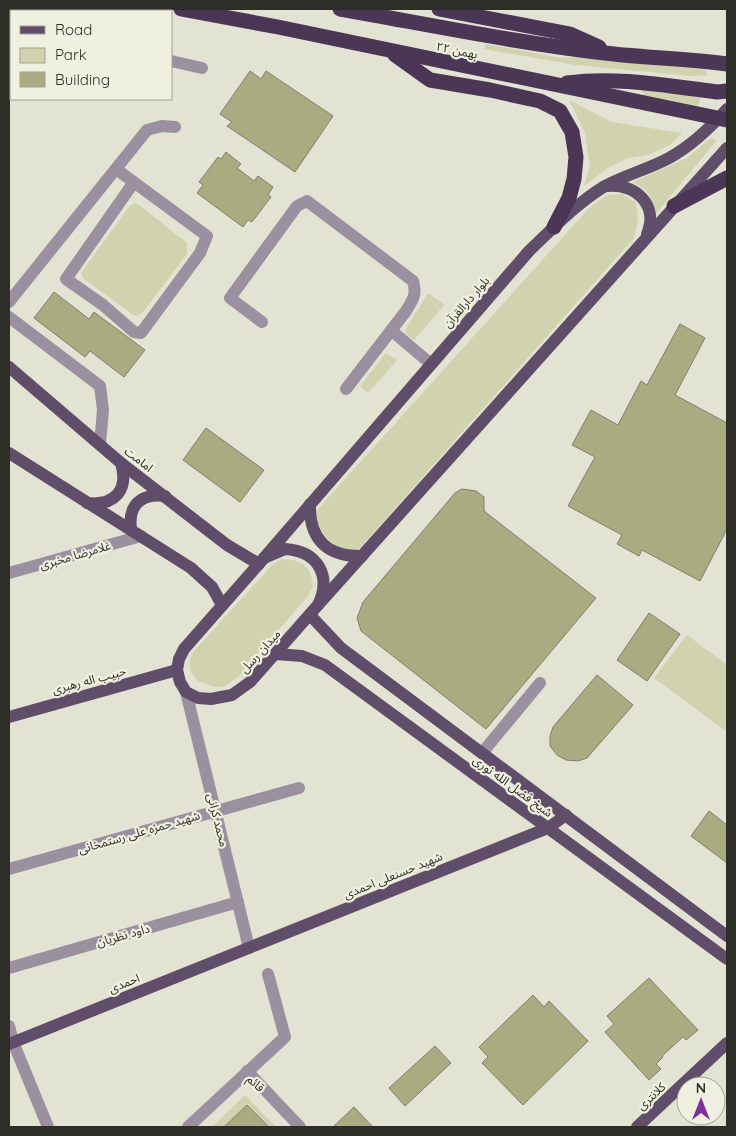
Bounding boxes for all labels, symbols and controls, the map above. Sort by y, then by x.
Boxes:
legend [10,10,172,100]
text: Road [55,20,92,39]
street label: ۲۲ بهمن [435,38,479,62]
text: Park [55,45,87,64]
text: Building [55,70,110,89]
street label: بلوار دارالقرآن [440,273,492,331]
street label: امامت [122,443,156,475]
street label: غلامرضا مخبری [38,538,112,572]
street label: میدان رسل [236,626,284,676]
street label: حبیب اله رهبری [50,663,128,697]
street label: شیخ فضل الله نوری [469,752,556,822]
street label: محمد کرانی [204,792,232,848]
street label: شهید حمزه علی رستمخانی [76,807,202,857]
street label: شهید حسنعلی احمدی [341,848,445,902]
street label: داود نظریان [95,920,151,950]
street label: احمدی [106,970,142,996]
street label: قائم [243,1071,268,1096]
north arrow [676,1076,726,1126]
street label: کلانتری [634,1078,669,1113]
text: N [696,1079,706,1097]

